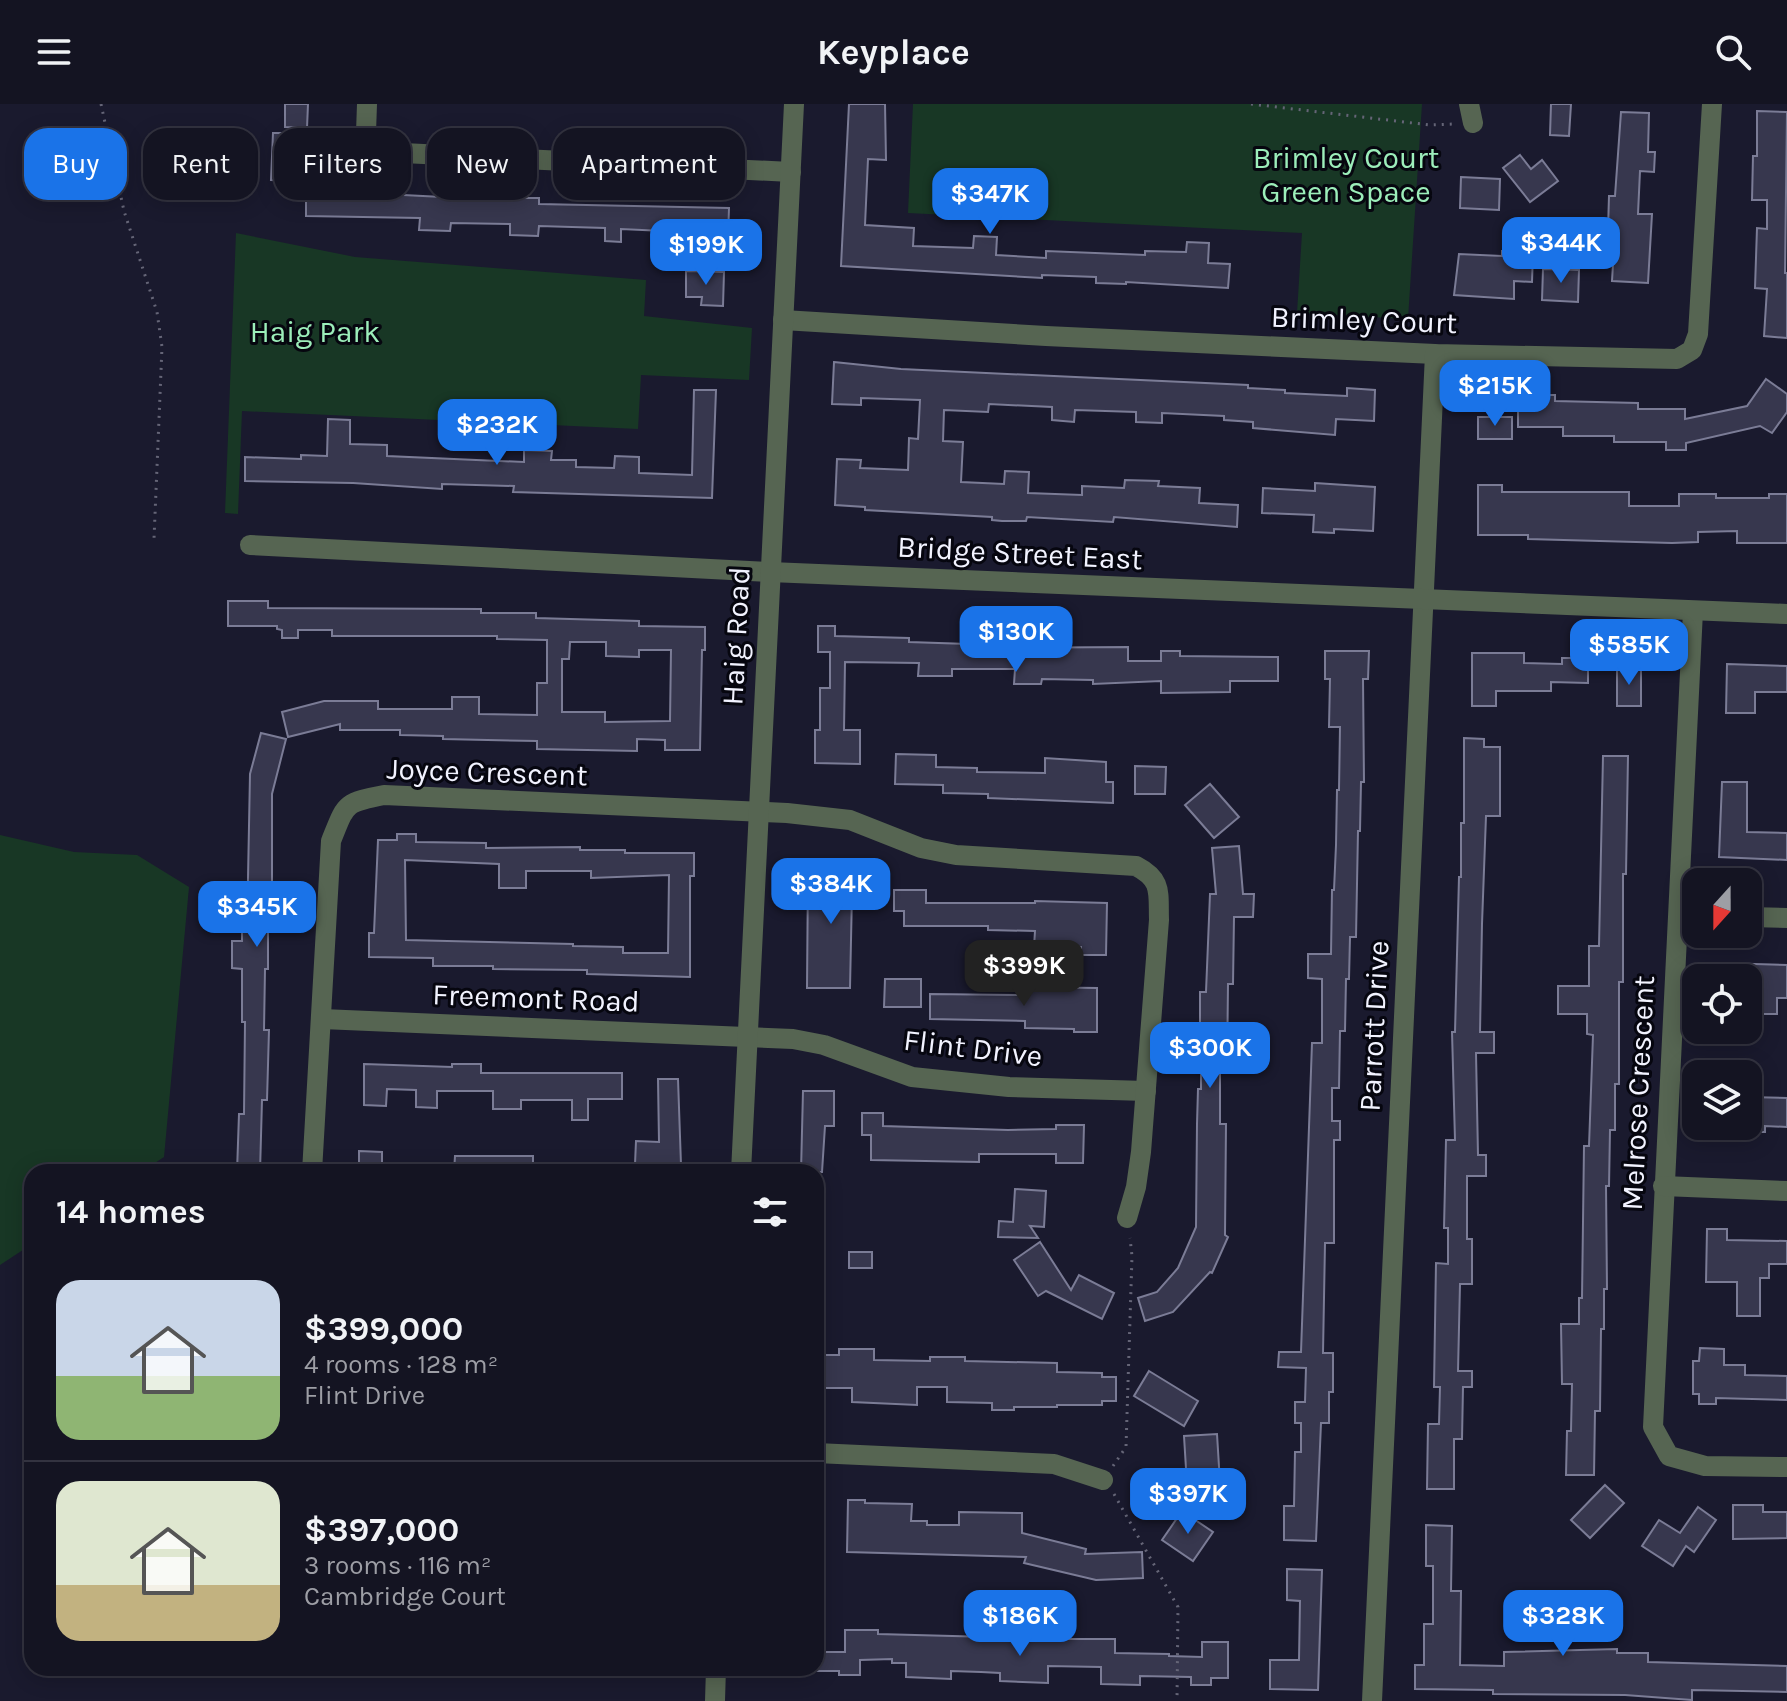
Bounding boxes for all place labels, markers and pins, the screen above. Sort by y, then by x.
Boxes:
pin: $347K [934,168,1046,236]
pin: $344K [1505,217,1617,285]
pin: $199K [650,219,762,287]
pin: $215K [1439,360,1551,428]
pin: $232K [441,399,553,467]
pin: $130K [960,606,1072,674]
pin: $585K [1573,619,1685,687]
pin: $384K [775,858,887,926]
pin: $345K [201,881,313,949]
pin: $399K [968,940,1080,1008]
pin: $300K [1154,1022,1266,1090]
pin: $397K [1132,1468,1244,1536]
pin: $186K [964,1590,1076,1658]
pin: $328K [1507,1590,1619,1658]

